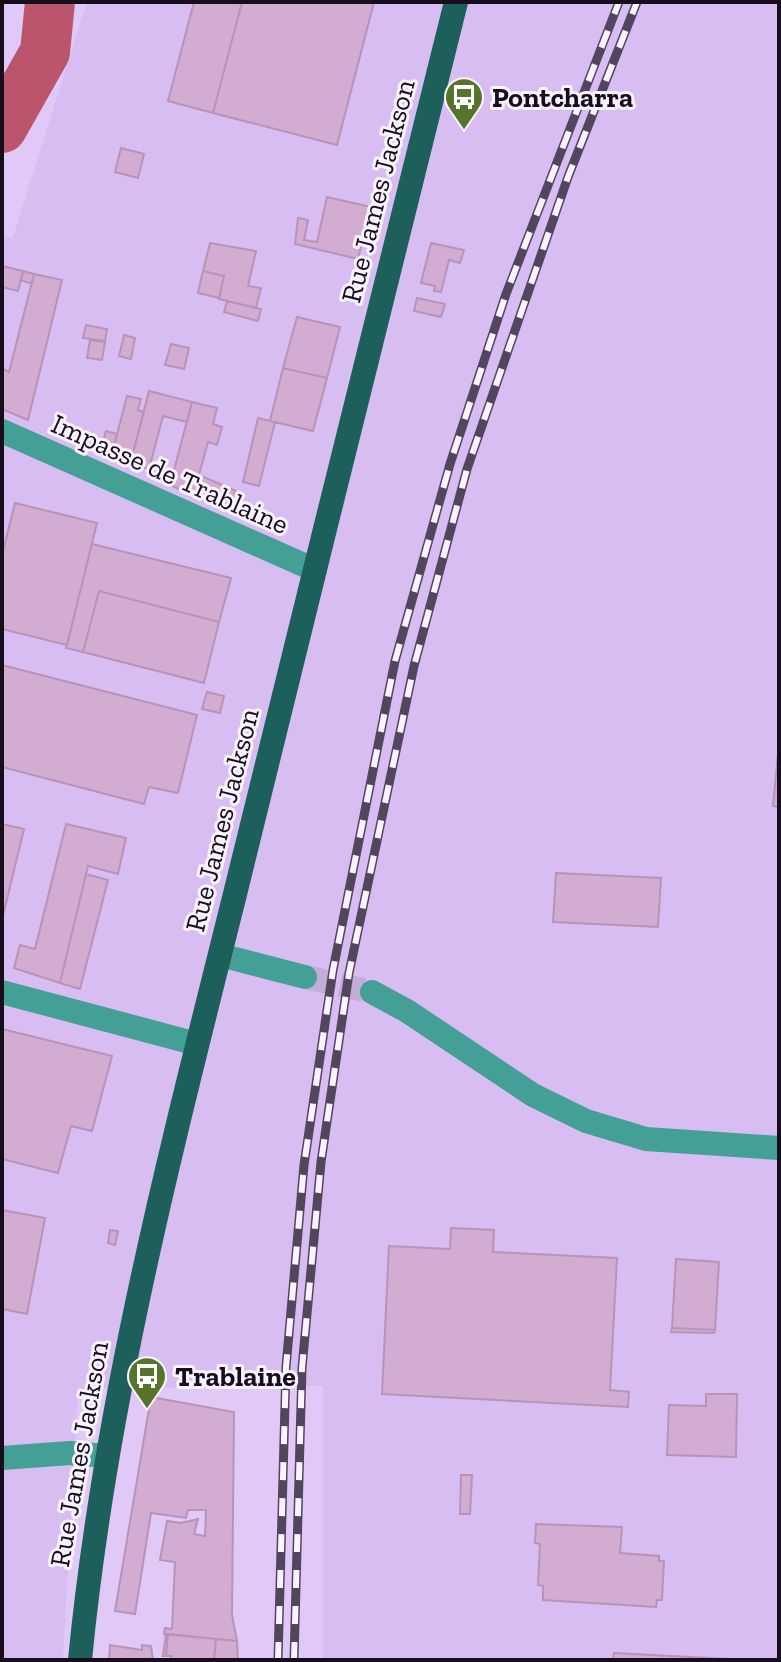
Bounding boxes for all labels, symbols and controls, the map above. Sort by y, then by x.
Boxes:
street label: Rue James Jackson [334,76,422,306]
bus stop icon: Pontcharra [443,76,485,131]
place label: Pontcharra [492,81,633,114]
street label: Impasse de Trablaine [46,407,294,541]
street label: Rue James Jackson [178,705,266,935]
street label: Rue James Jackson [43,1339,115,1569]
bus stop icon: Trablaine [126,1355,168,1410]
place label: Trablaine [175,1360,296,1393]

